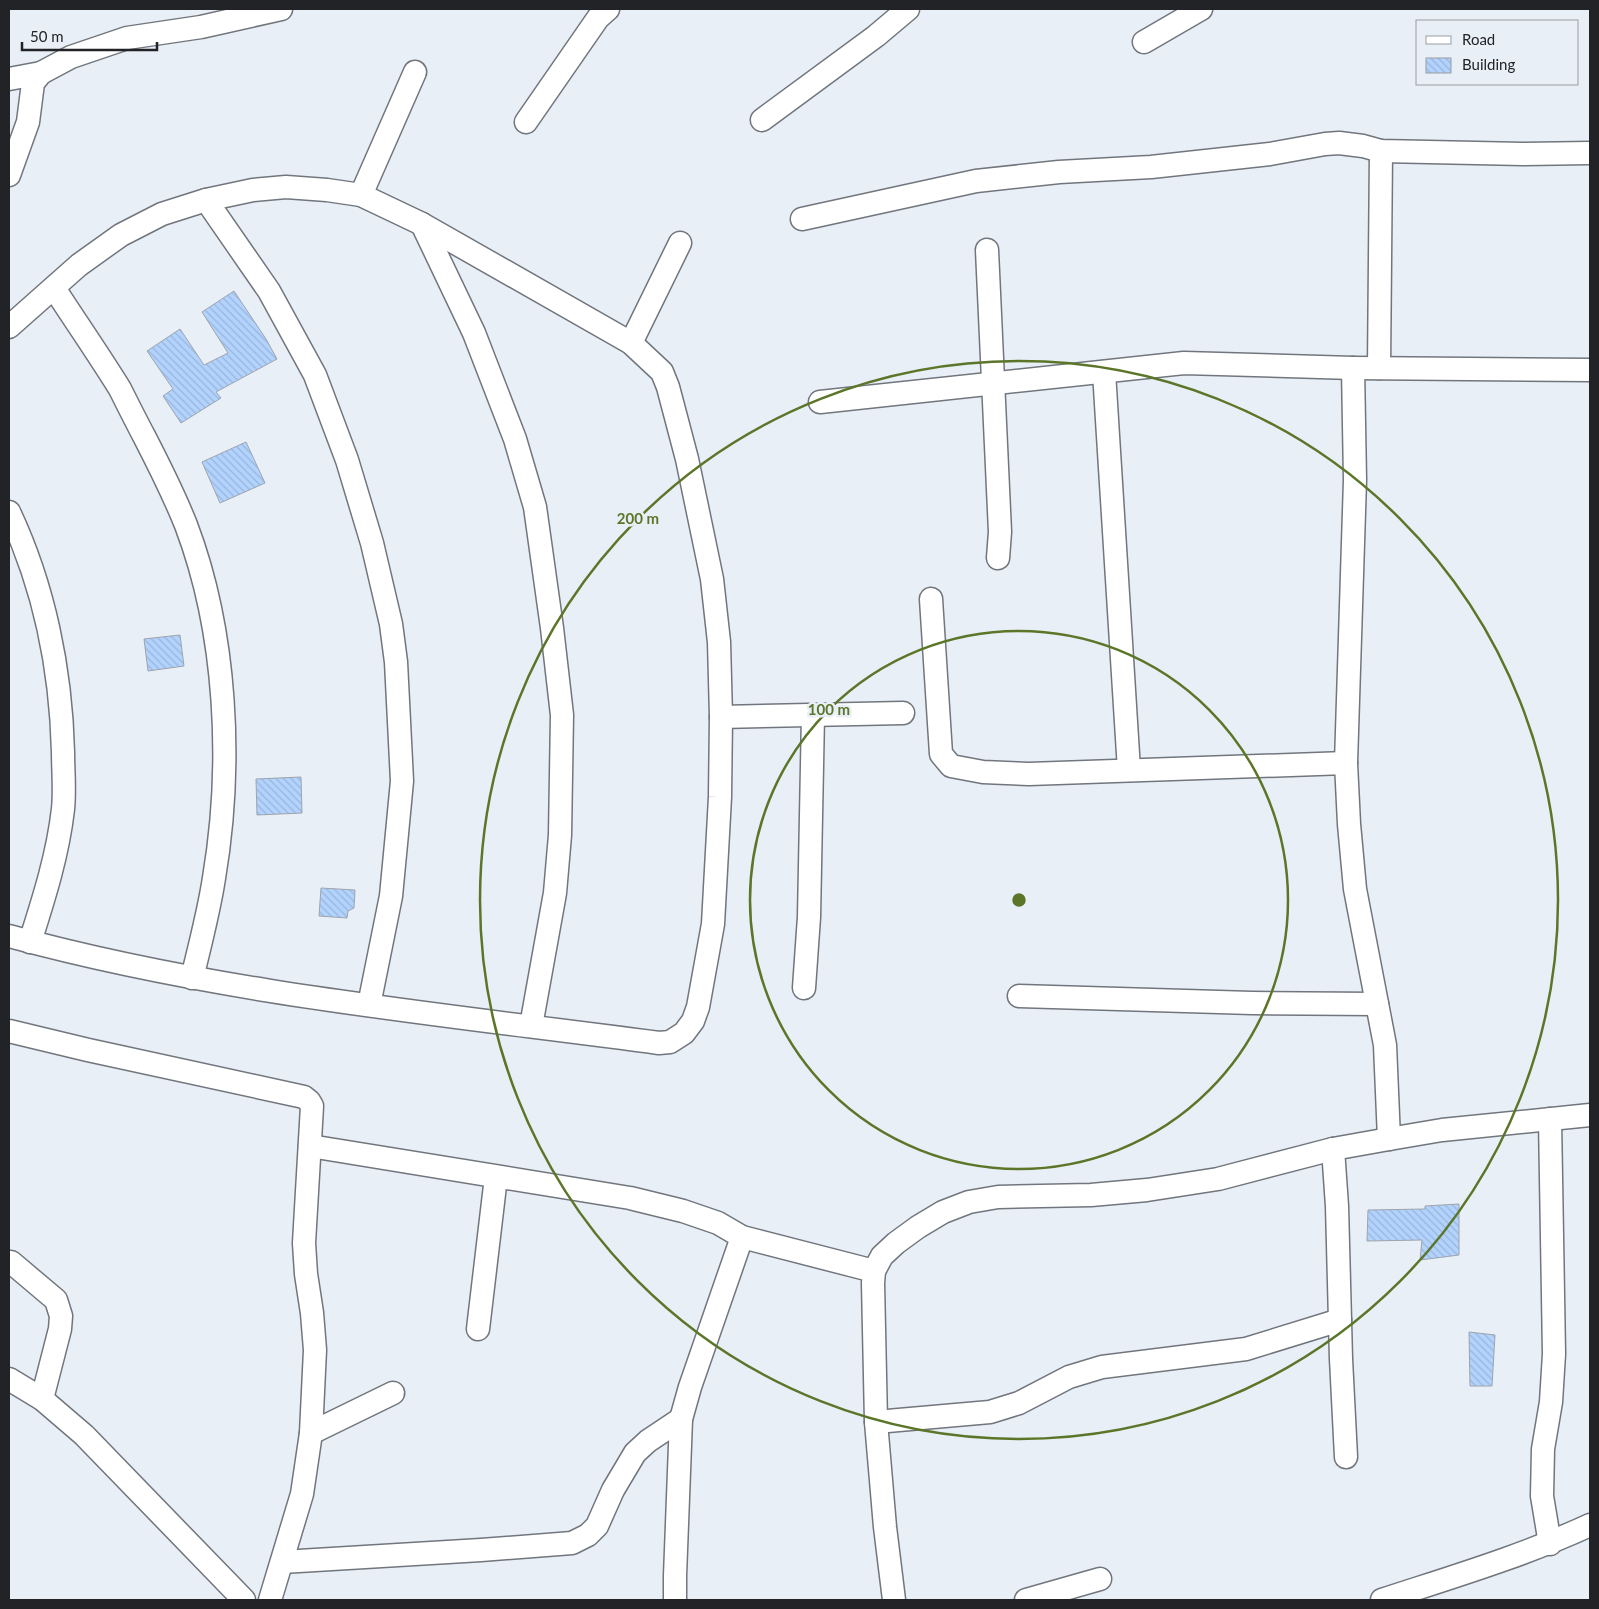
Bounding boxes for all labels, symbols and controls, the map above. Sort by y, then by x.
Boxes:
scale bar [22,20,158,52]
legend [1416,20,1579,85]
text: 50 m [30,27,64,45]
text: Road [1462,30,1495,48]
text: Building [1462,55,1515,73]
text: 200 m [617,509,659,527]
text: 100 m [808,700,850,718]
centre of rings [1010,891,1028,909]

